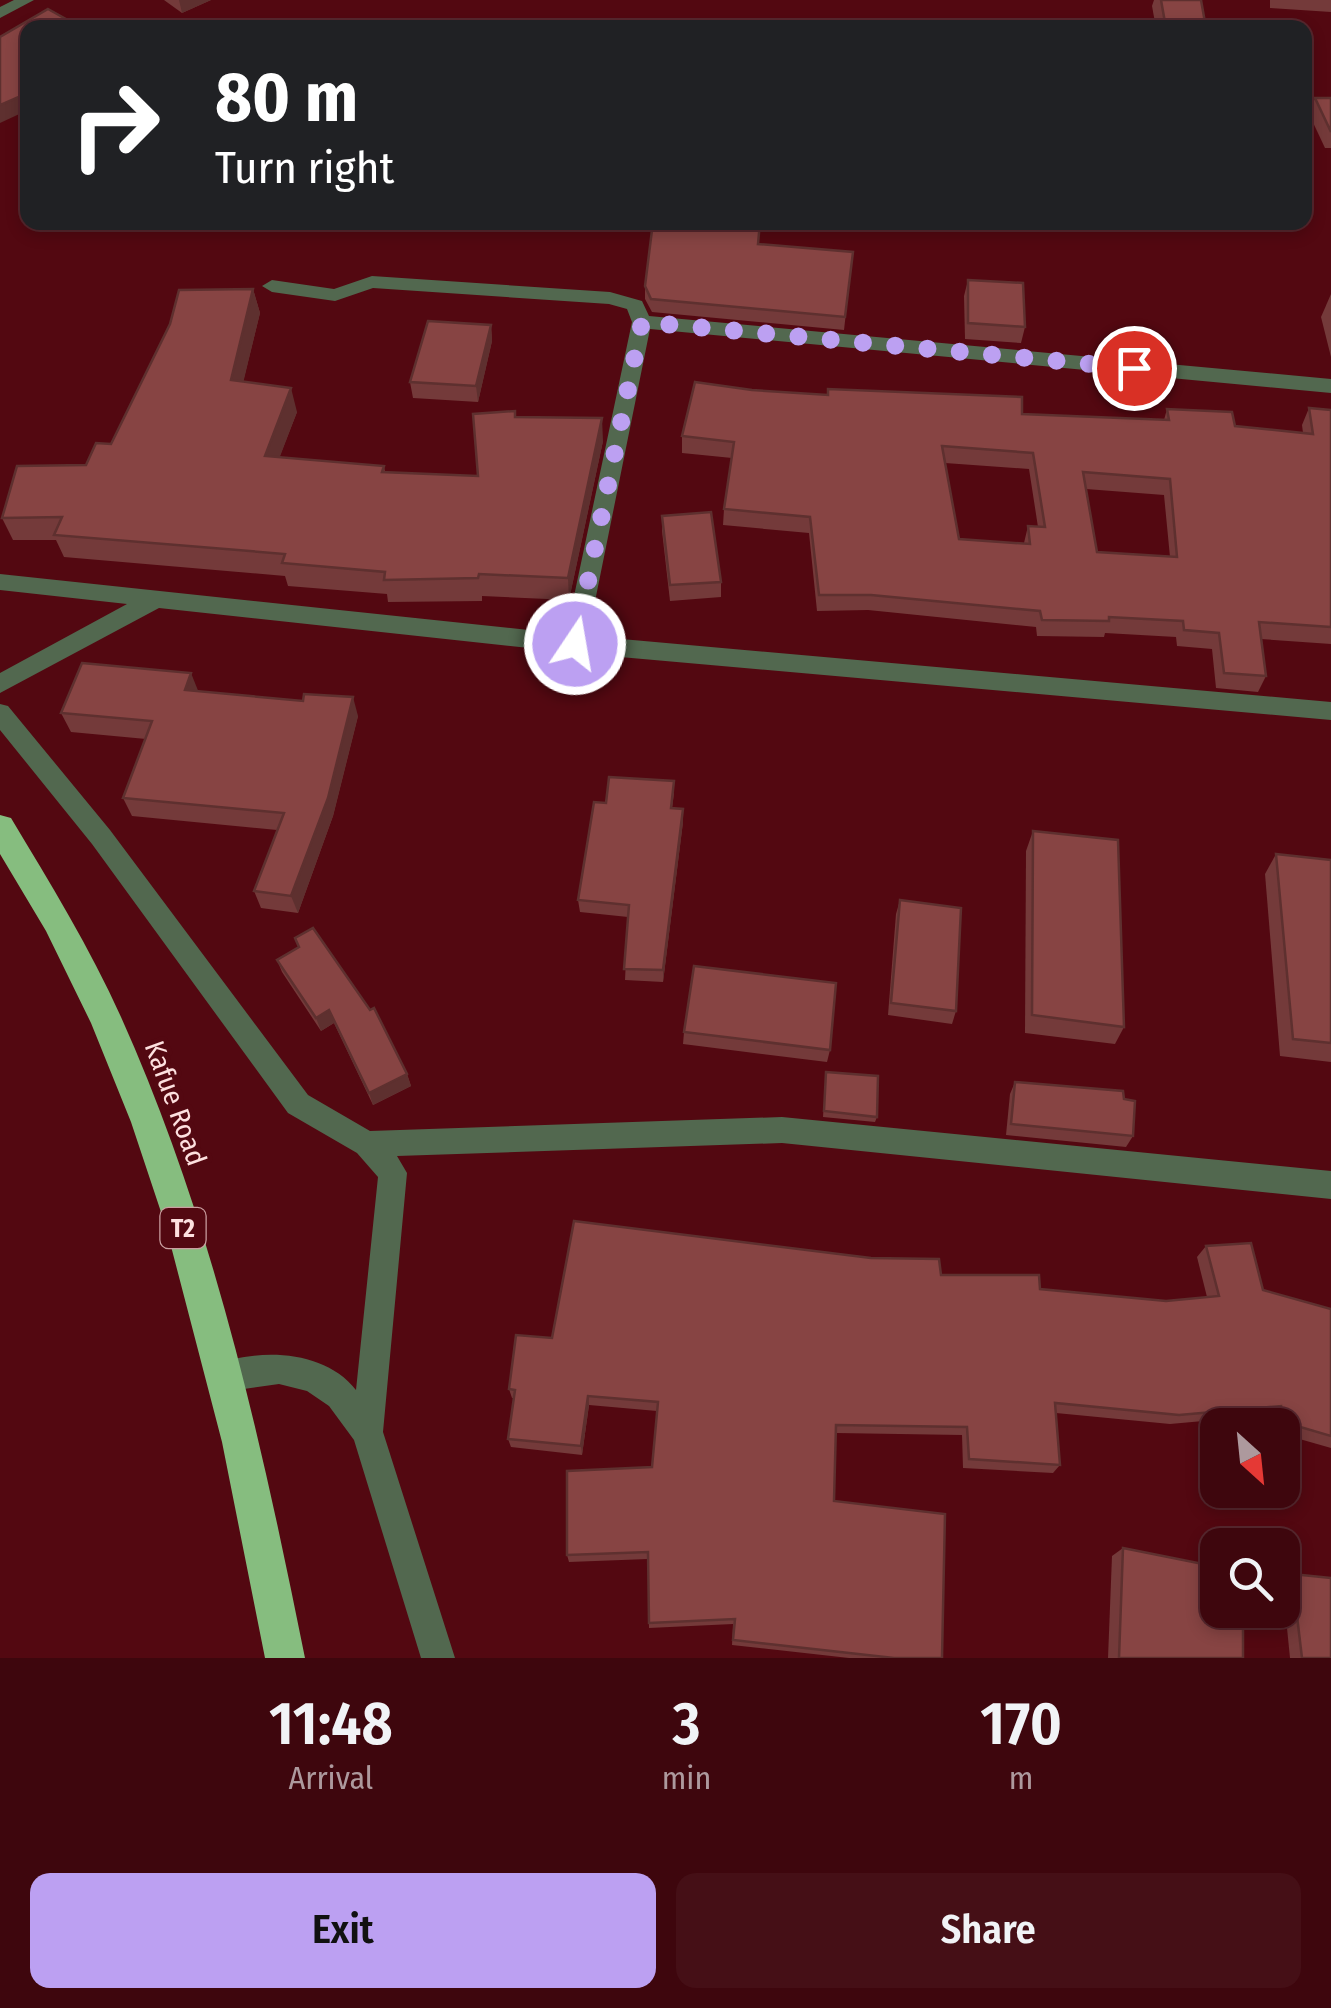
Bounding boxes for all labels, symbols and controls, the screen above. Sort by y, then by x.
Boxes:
text: 80 m [215,56,358,140]
icon: right [50,60,180,190]
text: Turn right [215,141,394,195]
pin [1092,326,1177,411]
icon: arrive [1107,341,1162,396]
position arrow [523,592,627,696]
street label: Kafue Road [138,1036,213,1170]
road number: T2 [160,1208,206,1248]
north arrow [1200,1408,1300,1508]
map controls [1200,1408,1300,1628]
button: search [1200,1528,1300,1628]
text: 11:48 [269,1688,393,1760]
text: 3 [672,1688,701,1760]
text: 170 [980,1688,1062,1760]
text: Arrival [288,1759,373,1797]
text: min [662,1759,711,1797]
text: m [1009,1759,1033,1797]
button: Exit [30,1873,656,1988]
button: Share [676,1873,1301,1988]

